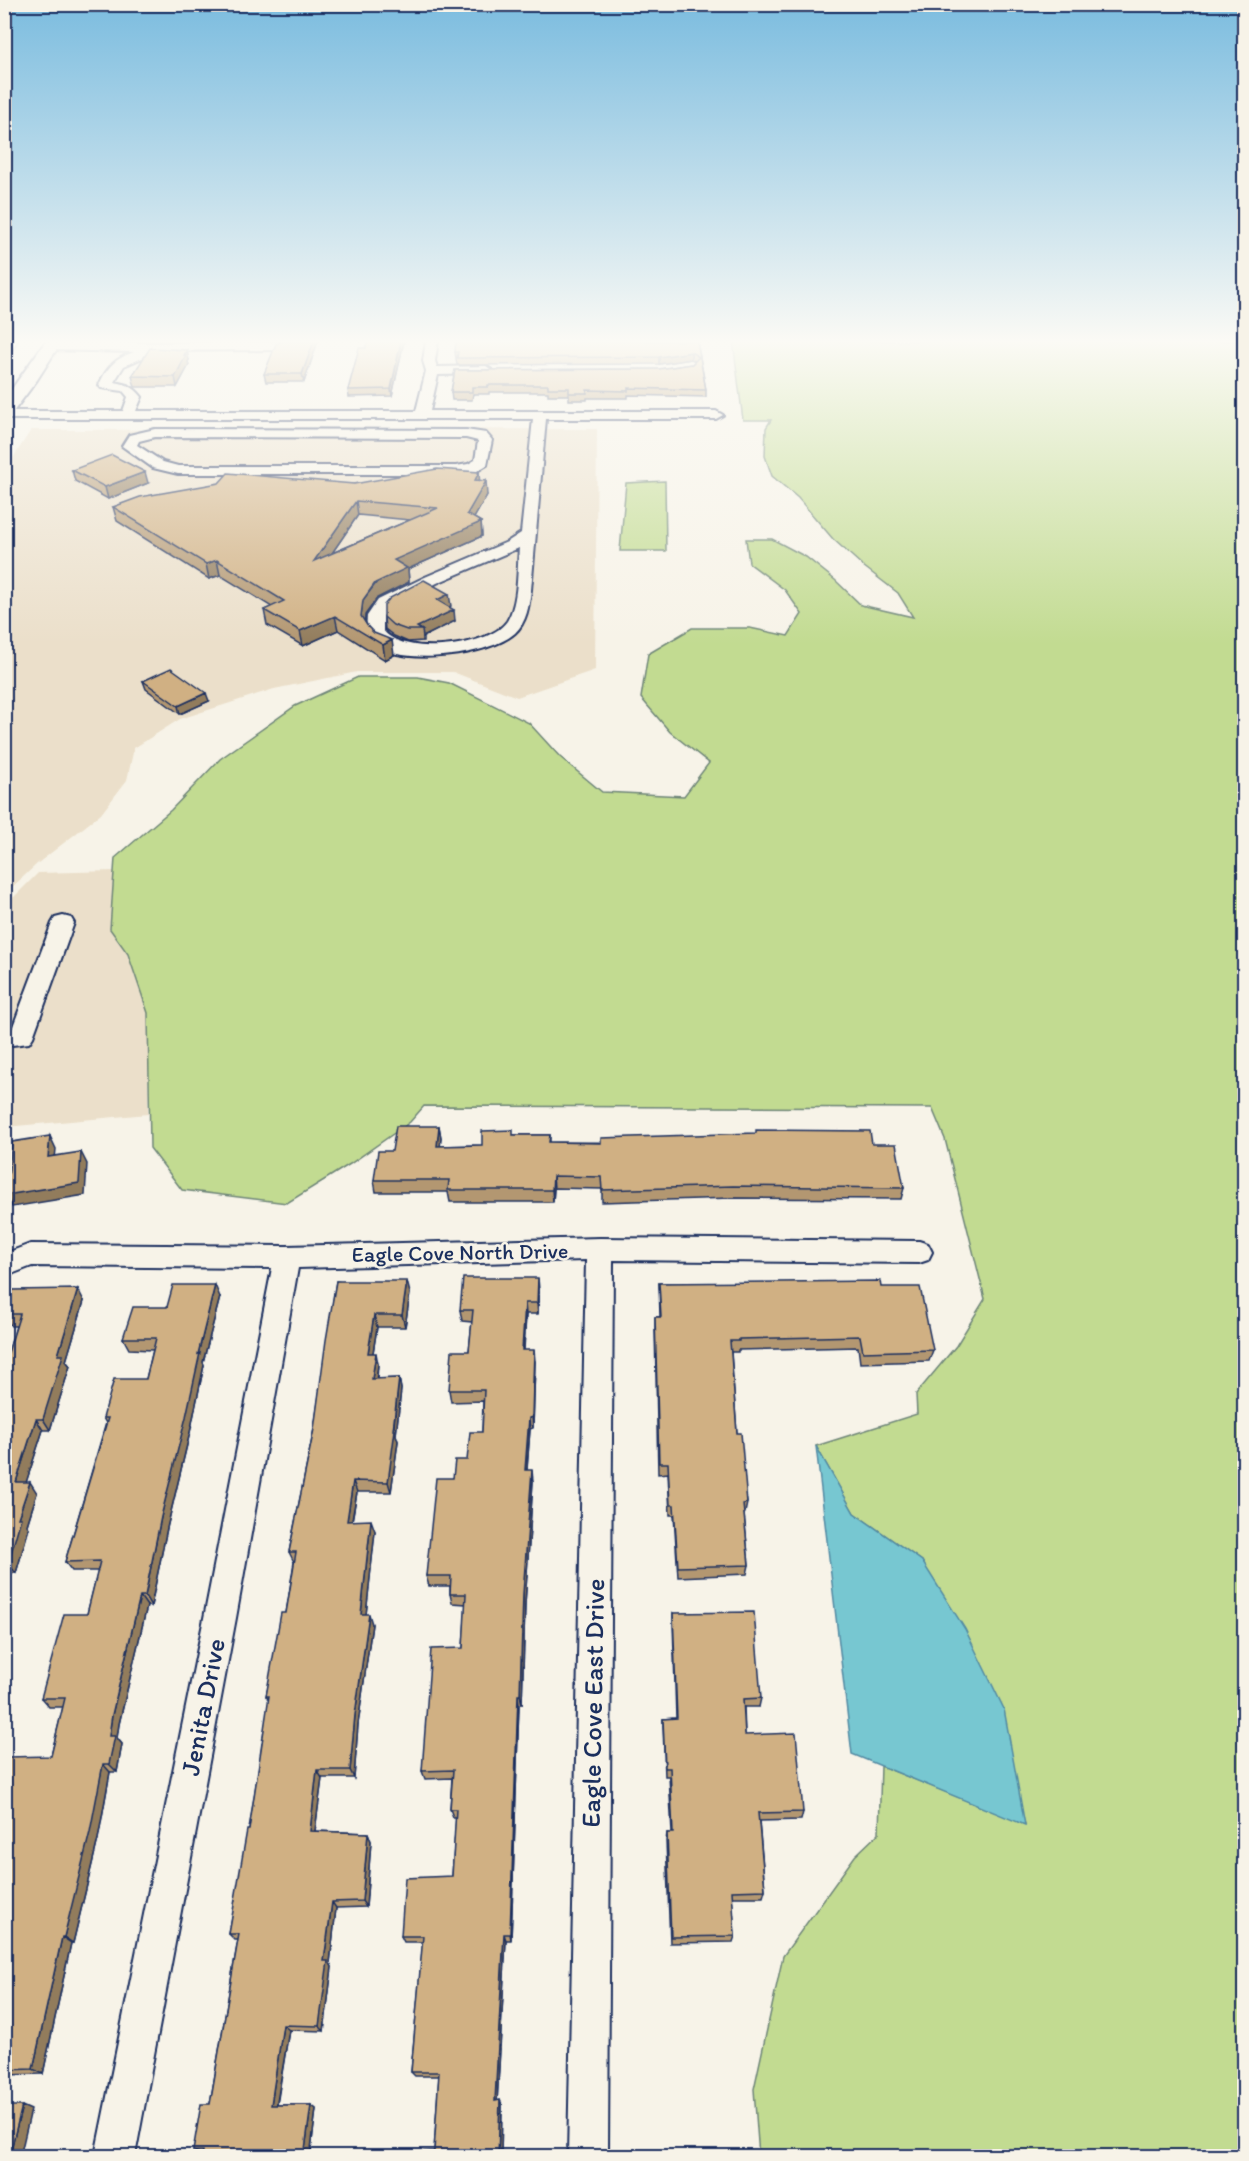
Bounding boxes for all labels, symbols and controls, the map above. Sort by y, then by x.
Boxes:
street label: Eagle Cove North Drive [351,1237,569,1268]
street label: Eagle Cove East Drive [574,1578,611,1828]
street label: Jenita Drive [173,1635,232,1778]

